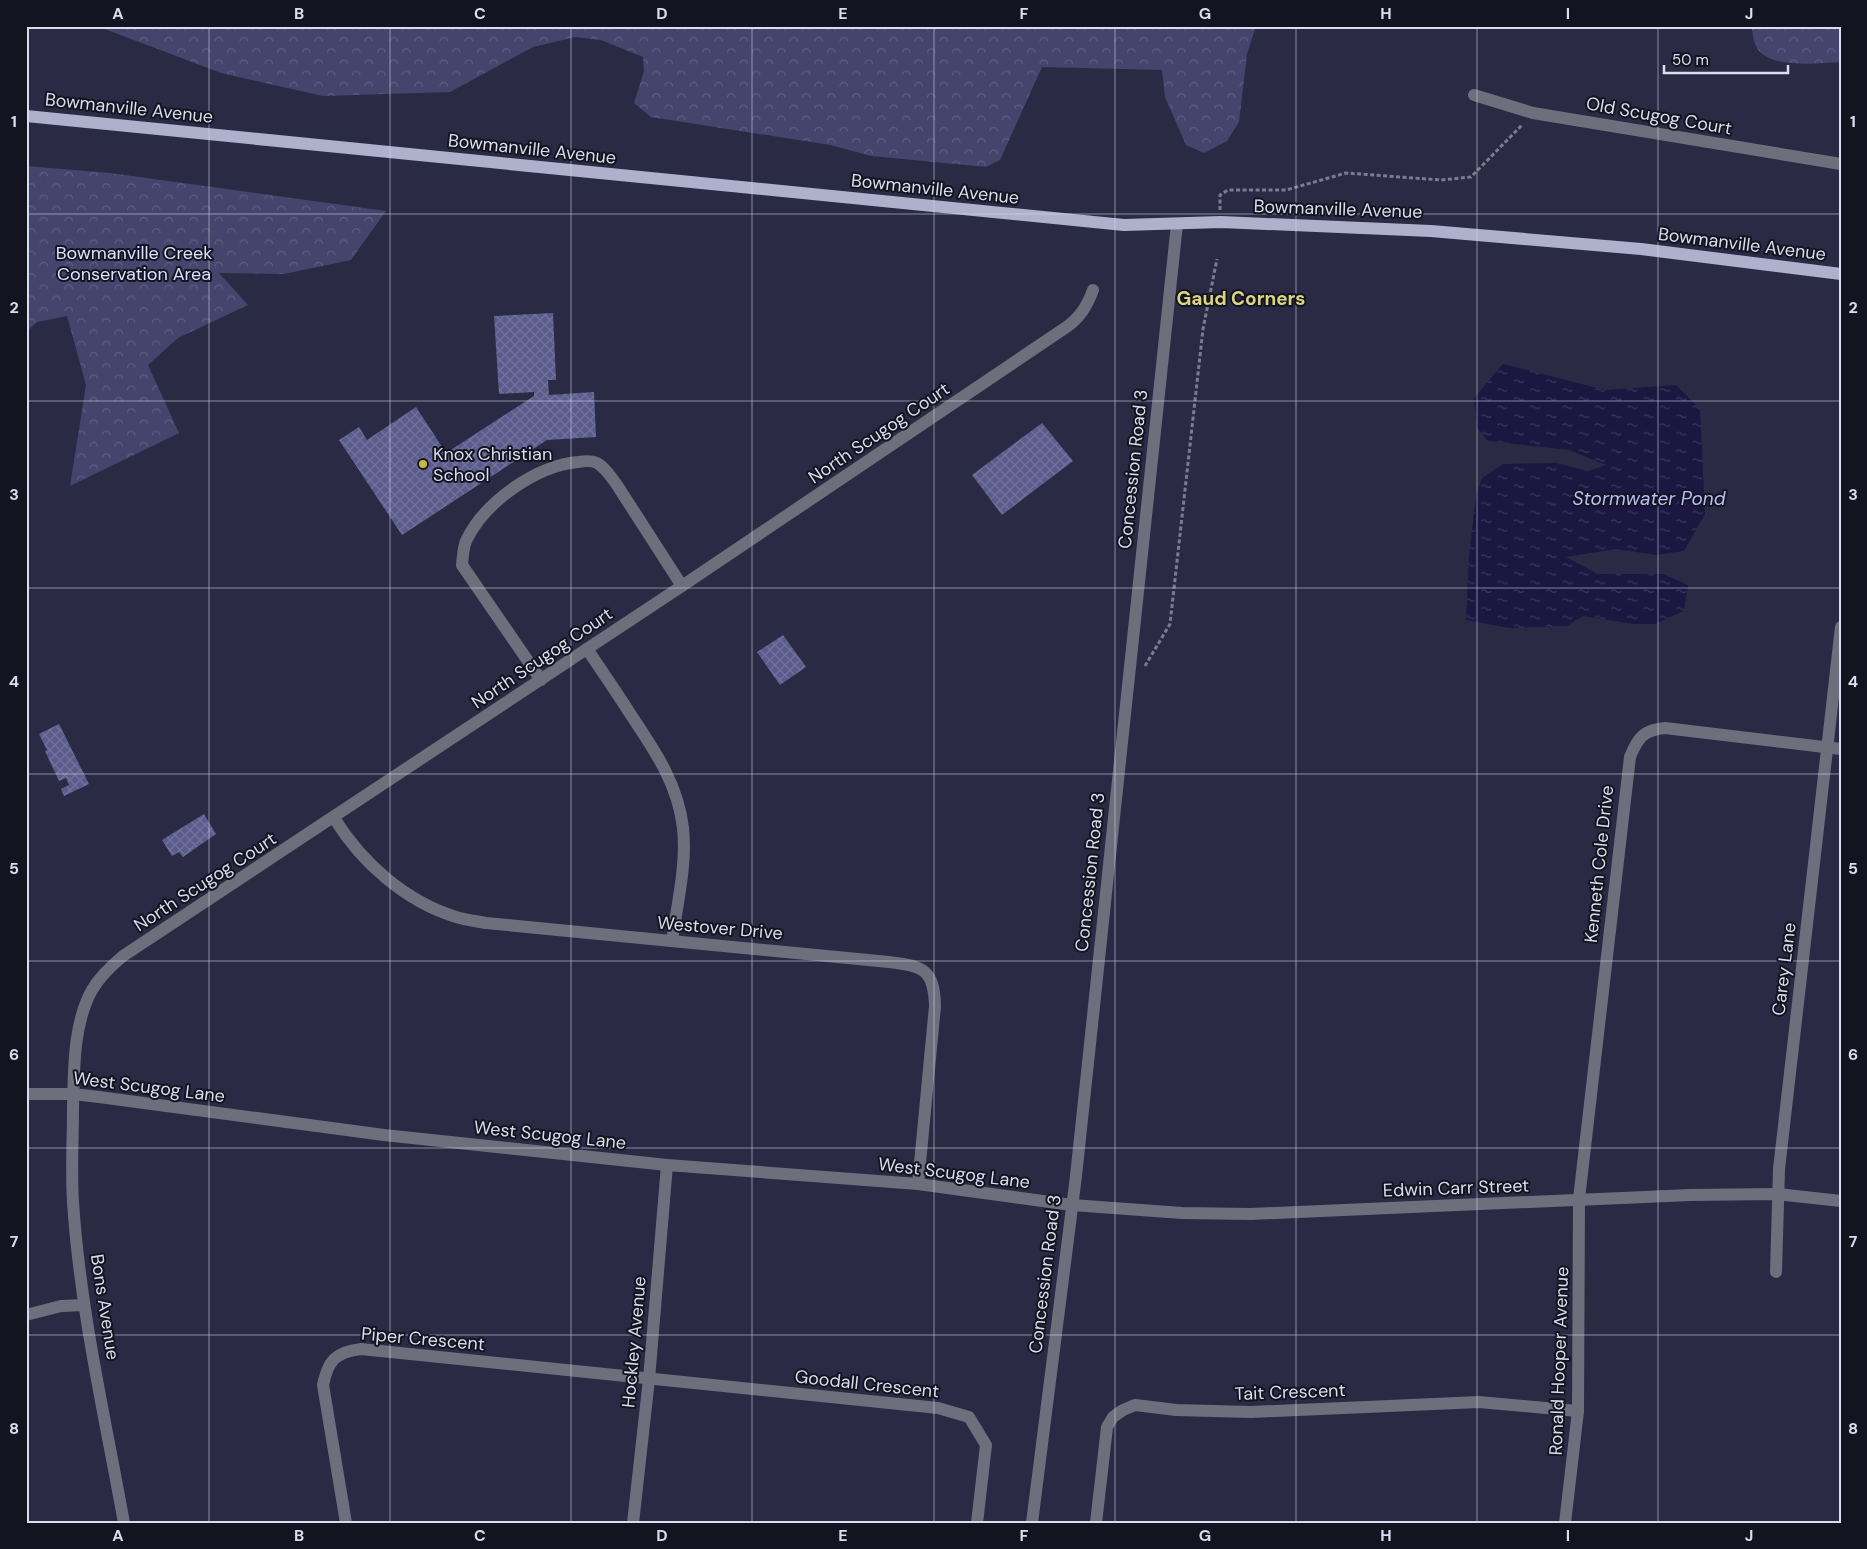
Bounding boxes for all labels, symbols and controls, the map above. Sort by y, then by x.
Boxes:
text: A [112,3,124,24]
text: B [294,3,304,24]
text: C [474,3,486,24]
text: D [656,3,668,24]
text: E [838,3,848,24]
text: F [1020,3,1029,24]
text: G [1199,3,1211,24]
text: H [1380,3,1392,24]
text: I [1566,3,1570,24]
text: J [1745,3,1753,24]
scale bar [1664,42,1788,74]
text: 50 m [1672,50,1709,70]
street label: Bowmanville Avenue [44,87,214,129]
street label: Old Scugog Court [1584,91,1734,141]
text: 1 [11,111,17,132]
text: 1 [1850,111,1856,132]
street label: Bowmanville Avenue [447,128,617,170]
street label: Bowmanville Avenue [850,168,1020,210]
street label: Bowmanville Avenue [1253,194,1423,224]
street label: Bowmanville Avenue [1657,222,1827,266]
park label: Bowmanville Creek Conservation Area [56,241,212,286]
district label: Gaud Corners [1177,286,1305,311]
text: 2 [9,297,19,318]
text: 2 [1848,297,1858,318]
street label: North Scugog Court [804,377,954,489]
street label: Concession Road 3 [1113,388,1153,550]
place label: Knox Christian School [433,442,552,487]
marker: Knox Christian School [417,458,429,470]
text: 3 [9,484,19,505]
text: 3 [1848,484,1858,505]
water label: Stormwater Pond [1572,486,1727,511]
street label: North Scugog Court [467,602,617,714]
text: 4 [9,671,19,692]
text: 4 [1848,671,1858,692]
street label: Kenneth Cole Drive [1579,784,1619,944]
street label: Concession Road 3 [1070,791,1110,953]
street label: North Scugog Court [129,827,281,937]
text: 5 [9,858,19,879]
text: 5 [1848,858,1858,879]
street label: Westover Drive [656,911,784,945]
street label: Carey Lane [1766,921,1802,1017]
text: 6 [9,1044,19,1065]
text: 6 [1848,1044,1858,1065]
street label: West Scugog Lane [72,1066,226,1108]
street label: West Scugog Lane [473,1115,627,1155]
street label: West Scugog Lane [877,1152,1031,1194]
street label: Edwin Carr Street [1382,1173,1530,1203]
street label: Concession Road 3 [1023,1193,1067,1355]
text: 7 [10,1231,19,1252]
text: 7 [1849,1231,1858,1252]
street label: Bons Avenue [85,1252,125,1362]
street label: Ronald Hooper Avenue [1544,1266,1574,1456]
street label: Hockley Avenue [616,1275,652,1409]
street label: Piper Crescent [360,1322,486,1356]
street label: Goodall Crescent [794,1364,940,1404]
street label: Tait Crescent [1234,1378,1346,1406]
text: 8 [9,1418,19,1439]
text: 8 [1848,1418,1858,1439]
text: A [112,1525,124,1546]
text: B [294,1525,304,1546]
text: C [474,1525,486,1546]
text: D [656,1525,668,1546]
text: E [838,1525,848,1546]
text: F [1020,1525,1029,1546]
text: G [1199,1525,1211,1546]
text: H [1380,1525,1392,1546]
text: I [1566,1525,1570,1546]
text: J [1745,1525,1753,1546]

